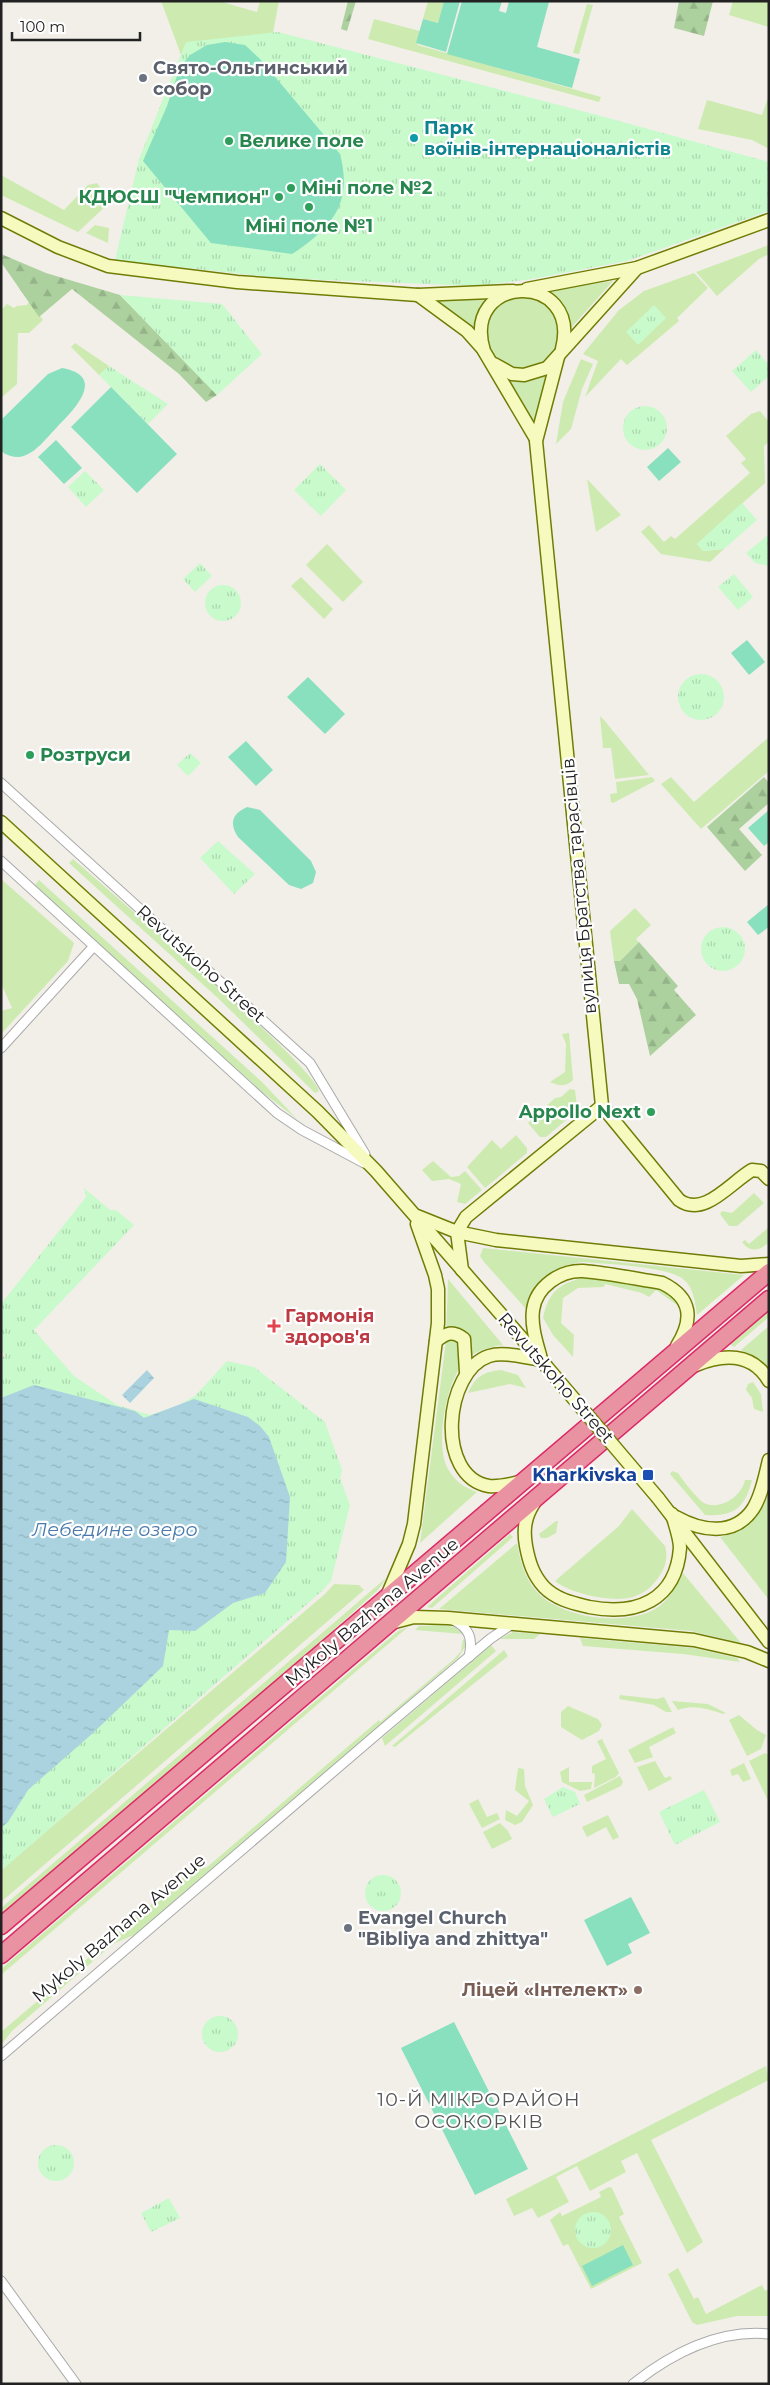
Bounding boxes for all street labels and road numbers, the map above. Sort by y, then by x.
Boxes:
street label: вулиця Братства тарасівців [557,757,601,1015]
street label: Revutskoho Street [132,900,270,1028]
street label: Revutskoho Street [493,1308,619,1448]
street label: Mykoly Bazhana Avenue [281,1533,463,1691]
street label: Mykoly Bazhana Avenue [28,1849,210,2007]

